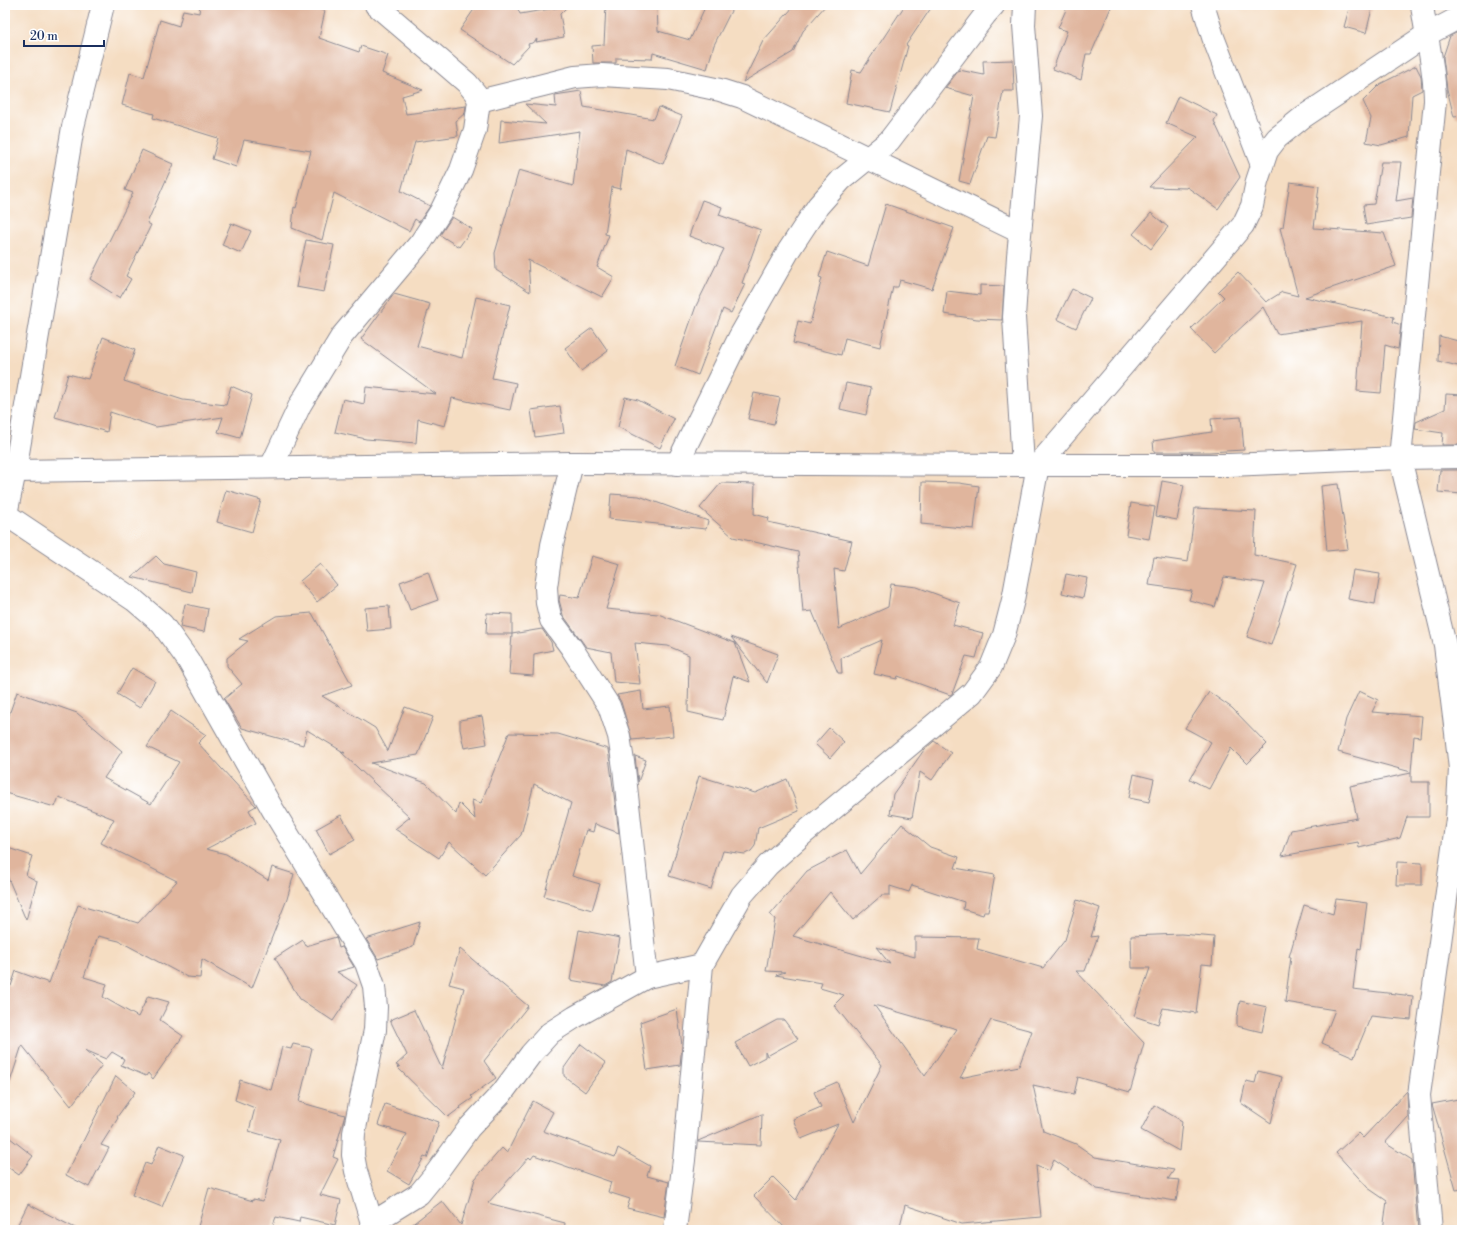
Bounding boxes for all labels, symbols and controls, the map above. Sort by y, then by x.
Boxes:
scale bar [24,22,104,48]
text: 20 m [30,29,58,44]

